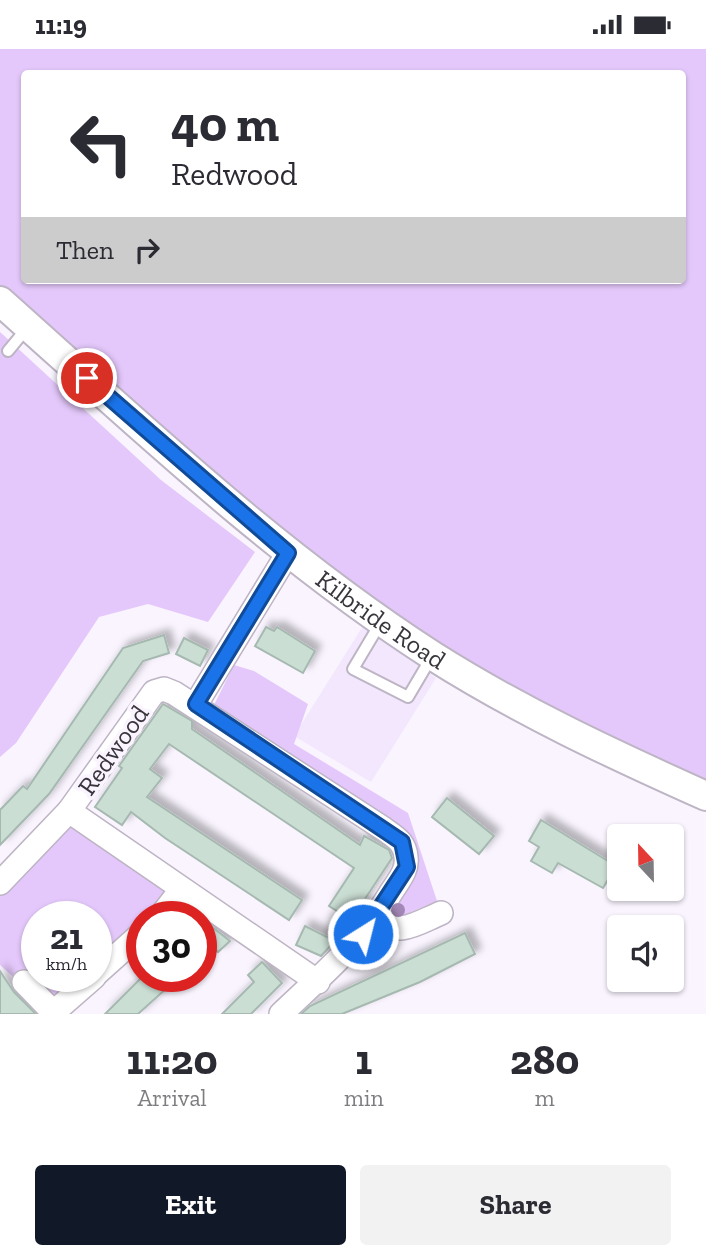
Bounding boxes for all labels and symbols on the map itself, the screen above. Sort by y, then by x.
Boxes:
pin [57,348,117,408]
street label: Kilbride Road [310,563,452,676]
street label: Redwood [70,699,156,801]
north arrow [607,824,684,901]
position arrow [326,897,400,971]
speed limit sign: 30 [126,901,217,992]

